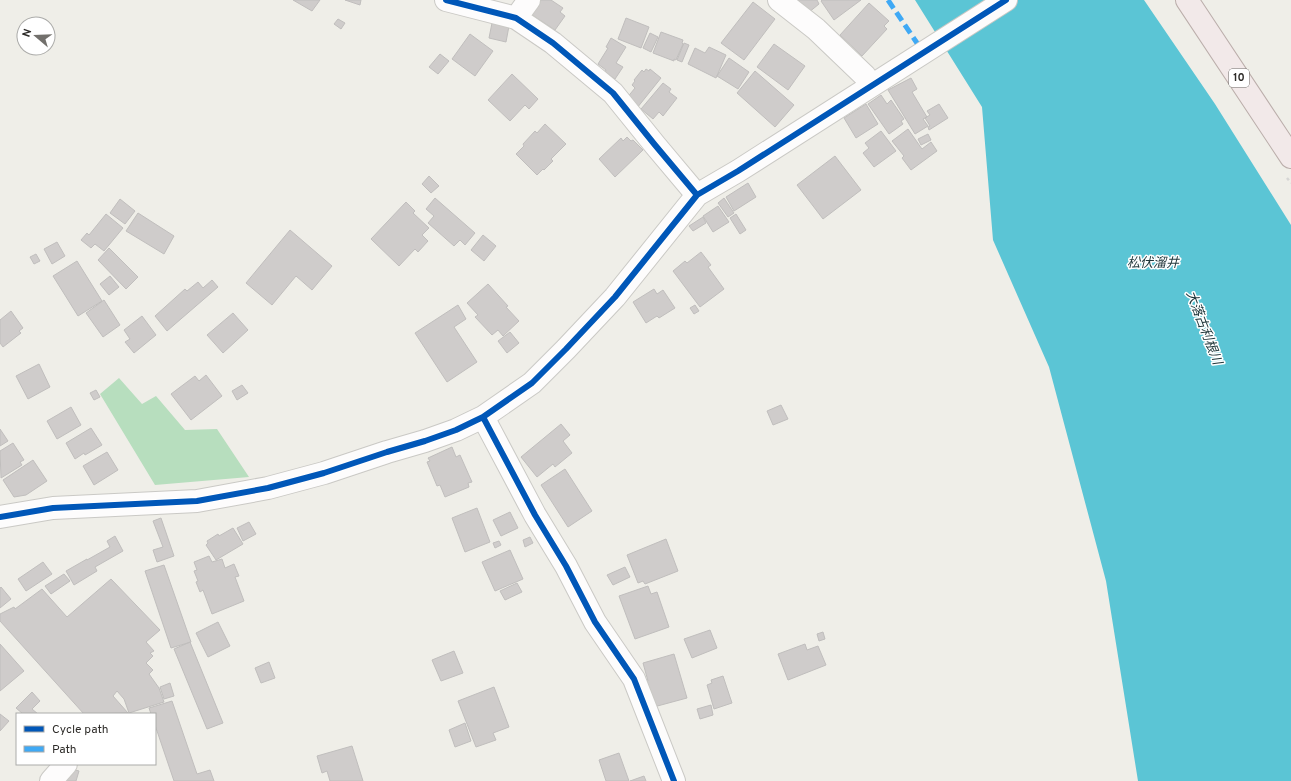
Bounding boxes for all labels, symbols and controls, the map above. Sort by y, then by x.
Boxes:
north arrow [16,16,56,56]
text: N [20,27,35,39]
road number: 10 [1229,69,1249,87]
water label: 松伏溜井 [1127,256,1180,272]
water label: 大落古利根川 [1182,289,1225,369]
legend [16,713,156,765]
text: Cycle path [52,722,109,738]
text: Path [52,742,77,758]

